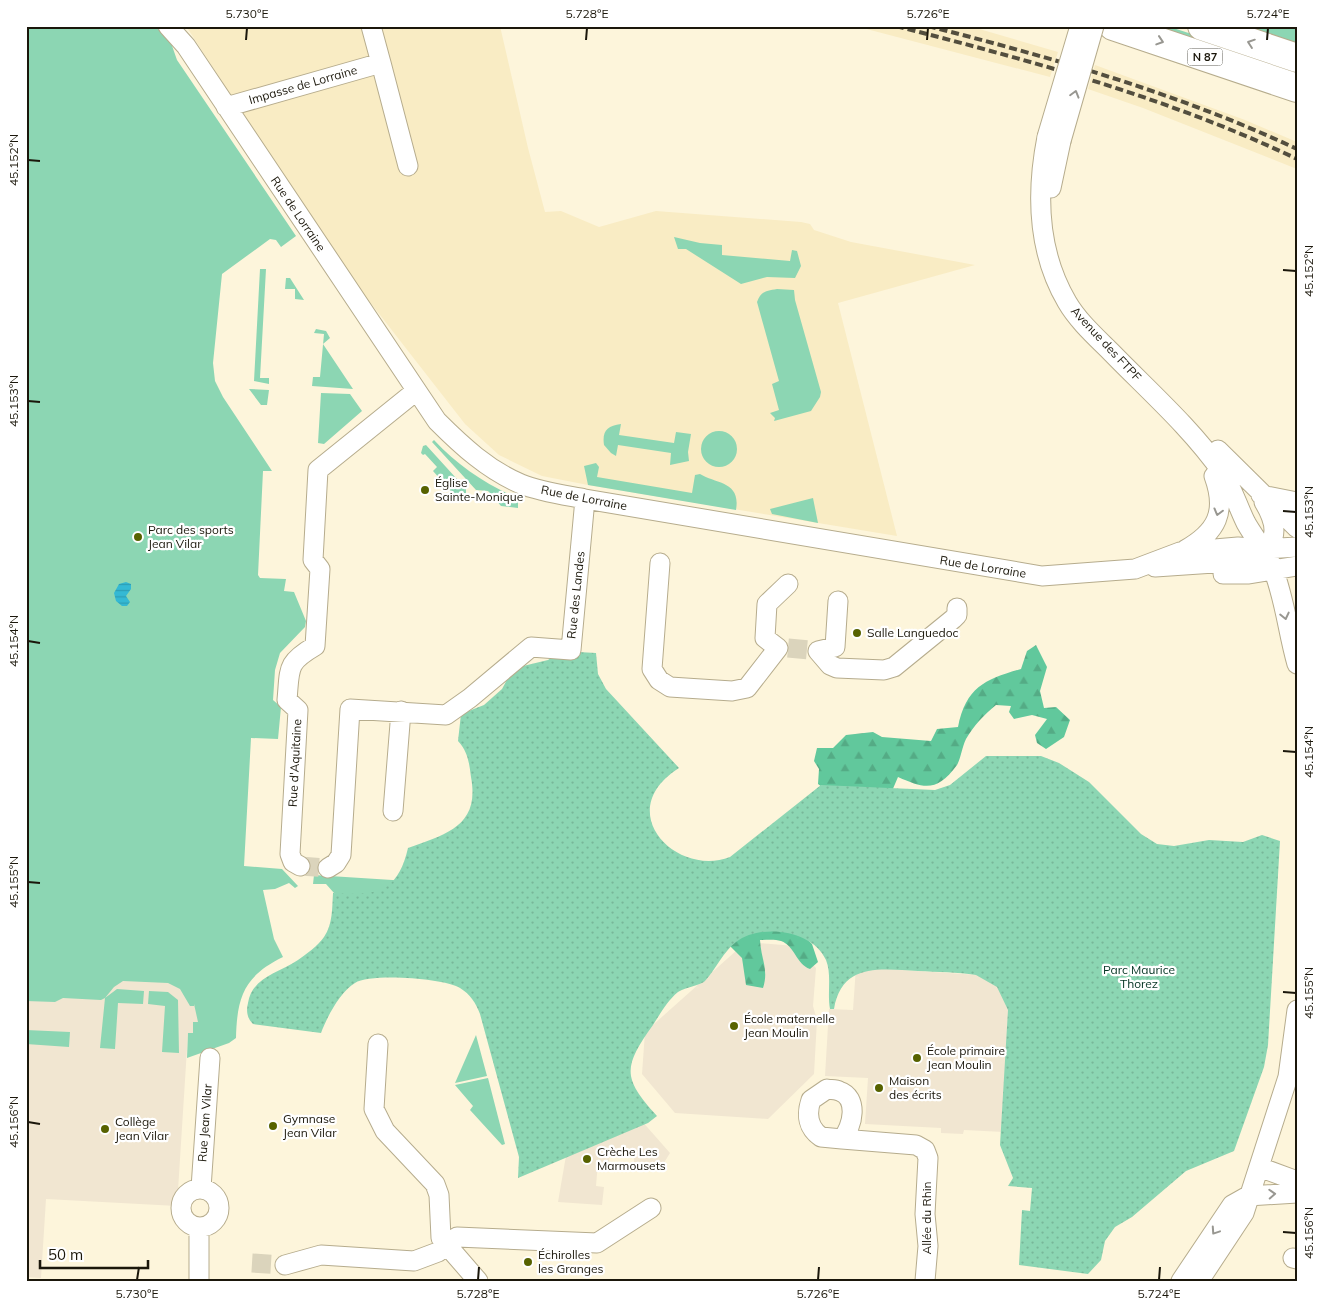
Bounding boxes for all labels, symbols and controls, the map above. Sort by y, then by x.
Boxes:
text: 5.730°E [225,6,269,21]
text: 5.728°E [565,6,609,21]
text: 5.726°E [906,6,950,21]
text: 5.724°E [1246,6,1290,21]
one-way arrow [1155,36,1163,46]
one-way arrow [1247,38,1255,48]
road number: N 87 [1188,48,1222,66]
street label: Impasse de Lorraine [247,62,359,107]
one-way arrow [1069,91,1079,99]
text: 45.152°N [6,134,21,186]
street label: Rue de Lorraine [268,173,329,254]
text: 45.152°N [1301,245,1316,297]
street label: Avenue des FTPF [1068,303,1145,384]
text: 45.153°N [6,375,21,427]
place label: Église Sainte-Monique [435,475,523,504]
street label: Rue de Lorraine [540,482,628,513]
marker: Église Sainte-Monique [419,484,431,496]
text: 45.153°N [1301,486,1316,538]
one-way arrow [1213,508,1224,517]
place label: Parc des sports Jean Vilar [148,522,234,551]
marker: Parc des sports Jean Vilar [132,531,144,543]
street label: Rue des Landes [563,550,588,640]
street label: Rue de Lorraine [939,552,1027,581]
one-way arrow [1279,612,1290,621]
text: 45.154°N [6,615,21,667]
place label: Salle Languedoc [867,625,959,640]
marker: Salle Languedoc [851,627,863,639]
street label: Rue d'Aquitaine [285,718,304,807]
text: 45.154°N [1301,726,1316,778]
text: 45.155°N [6,856,21,908]
park label: Parc Maurice Thorez [1103,962,1175,991]
text: 45.155°N [1301,967,1316,1019]
place label: École maternelle Jean Moulin [744,1011,835,1040]
marker: École maternelle Jean Moulin [728,1020,740,1032]
place label: École primaire Jean Moulin [927,1043,1005,1072]
marker: École primaire Jean Moulin [911,1052,923,1064]
place label: Maison des écrits [889,1073,942,1102]
marker: Maison des écrits [873,1082,885,1094]
street label: Rue Jean Vilar [194,1083,215,1163]
text: 45.156°N [6,1096,21,1148]
place label: Gymnase Jean Vilar [283,1111,337,1140]
place label: Collège Jean Vilar [115,1114,169,1143]
marker: Gymnase Jean Vilar [267,1120,279,1132]
marker: Collège Jean Vilar [99,1123,111,1135]
place label: Crèche Les Marmousets [597,1144,666,1173]
marker: Crèche Les Marmousets [581,1153,593,1165]
street label: Allée du Rhin [919,1181,934,1255]
one-way arrow [1268,1189,1276,1200]
text: 45.156°N [1301,1207,1316,1259]
one-way arrow [1212,1225,1221,1234]
scale bar [40,1237,148,1269]
text: 50 m [48,1245,83,1264]
place label: Échirolles les Granges [538,1247,604,1276]
marker: Échirolles les Granges [522,1256,534,1268]
text: 5.730°E [115,1286,159,1301]
text: 5.728°E [456,1286,500,1301]
text: 5.726°E [796,1286,840,1301]
text: 5.724°E [1137,1286,1181,1301]

